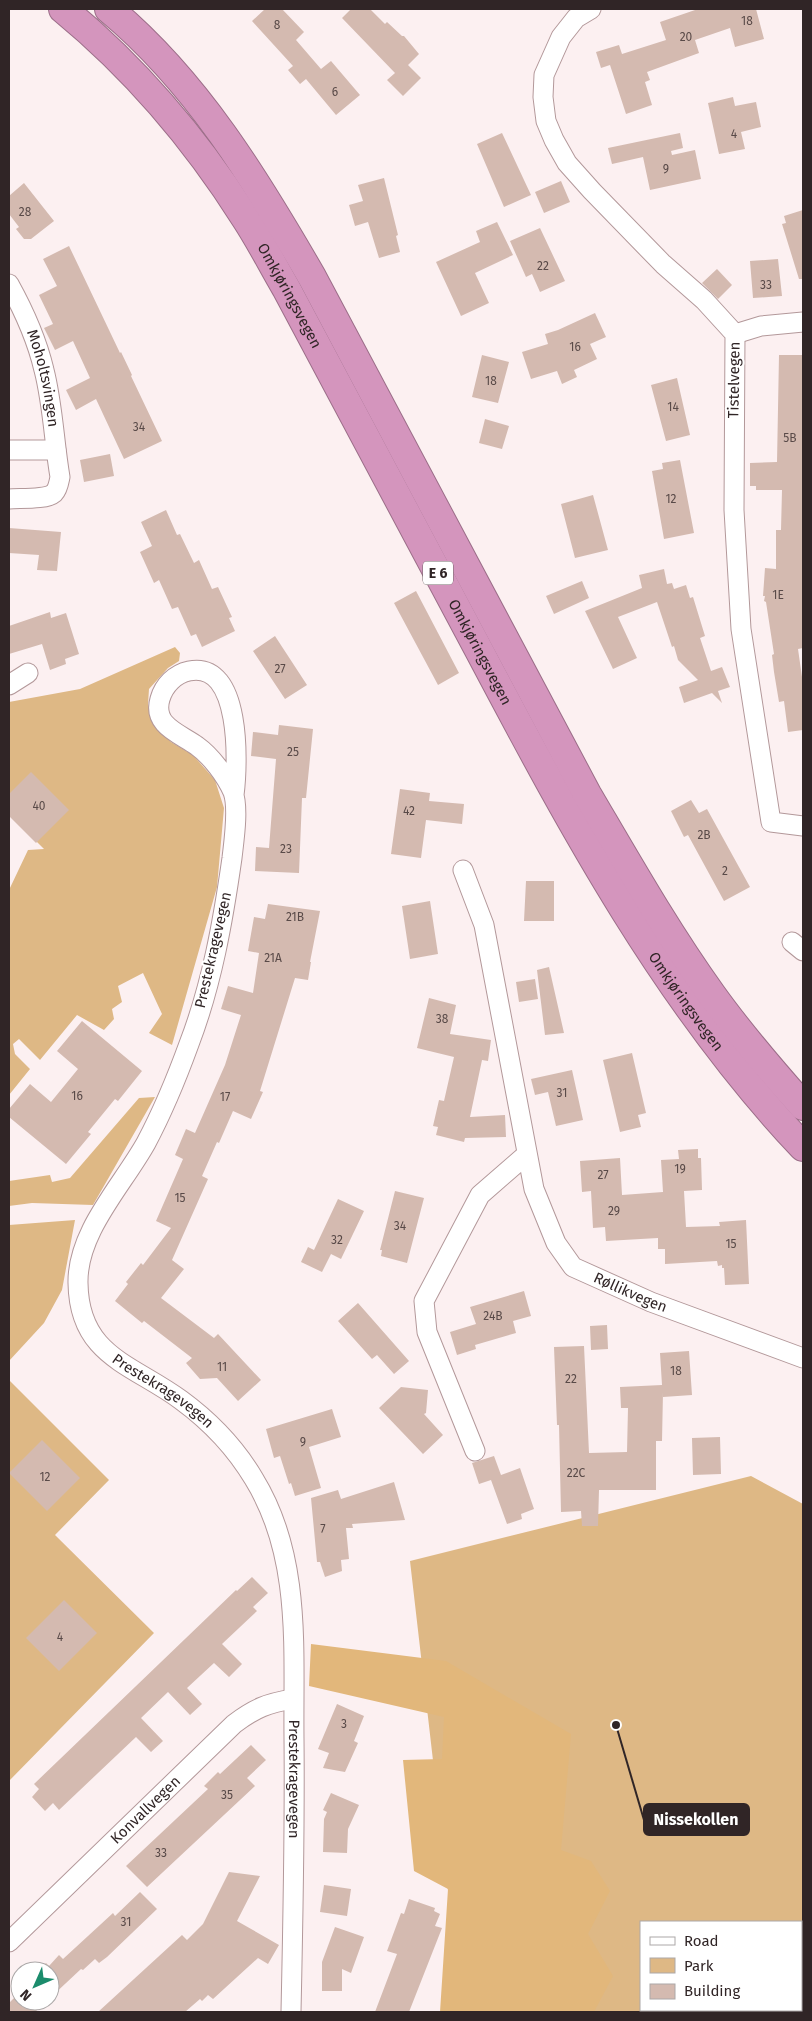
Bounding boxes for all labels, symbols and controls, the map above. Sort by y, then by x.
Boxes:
house number: 18 [741,14,753,28]
house number: 8 [274,18,281,32]
house number: 20 [680,30,693,44]
house number: 6 [332,85,338,99]
house number: 4 [731,127,738,141]
house number: 9 [663,162,669,176]
house number: 28 [19,205,32,219]
street label: Omkjøringsvegen [254,240,326,351]
house number: 22 [537,259,549,273]
house number: 33 [760,278,772,292]
street label: Moholtsvingen [23,327,62,428]
house number: 16 [569,340,581,354]
street label: Tistelvegen [724,342,744,418]
house number: 18 [485,374,497,388]
house number: 14 [667,400,679,414]
house number: 34 [133,420,146,434]
house number: 5B [783,431,797,445]
house number: 12 [665,492,677,506]
road number: E 6 [423,562,453,584]
house number: 1E [772,588,784,602]
street label: Omkjøringsvegen [444,596,515,708]
house number: 27 [274,662,286,676]
house number: 25 [287,745,299,759]
house number: 40 [32,799,46,813]
house number: 42 [403,804,415,818]
house number: 2B [697,828,711,842]
house number: 23 [280,842,292,856]
house number: 2 [722,864,728,878]
street label: Prestekragevegen [191,890,235,1010]
house number: 21B [286,910,304,924]
street label: Omkjøringsvegen [645,949,727,1055]
house number: 21A [264,951,282,965]
house number: 38 [436,1012,449,1026]
house number: 31 [557,1086,567,1100]
house number: 16 [71,1089,83,1103]
house number: 17 [220,1090,230,1104]
house number: 19 [674,1162,686,1176]
house number: 27 [597,1168,609,1182]
house number: 15 [174,1191,186,1205]
house number: 29 [608,1204,620,1218]
house number: 34 [394,1219,407,1233]
house number: 32 [331,1233,343,1247]
house number: 15 [725,1237,737,1251]
street label: Røllikvegen [591,1268,670,1316]
house number: 24B [483,1309,503,1323]
street label: Prestekragevegen [109,1350,218,1432]
house number: 11 [217,1360,227,1374]
house number: 18 [670,1364,682,1378]
house number: 22 [565,1372,577,1386]
house number: 9 [300,1435,306,1449]
house number: 22C [567,1466,586,1480]
house number: 12 [39,1470,51,1484]
house number: 7 [320,1522,326,1536]
house number: 4 [57,1630,64,1644]
house number: 3 [341,1717,347,1731]
street label: Prestekragevegen [285,1720,303,1839]
street label: Konvallvegen [107,1772,184,1848]
house number: 35 [221,1788,233,1802]
callout: Nissekollen [644,1804,749,1835]
text: Nissekollen [654,1810,738,1829]
house number: 33 [155,1846,167,1860]
house number: 31 [121,1915,131,1929]
legend [640,1921,802,2011]
text: Road [684,1932,719,1950]
text: Park [684,1957,714,1975]
north arrow [10,1961,60,2011]
text: Building [684,1982,740,2000]
text: N [17,1986,35,2004]

